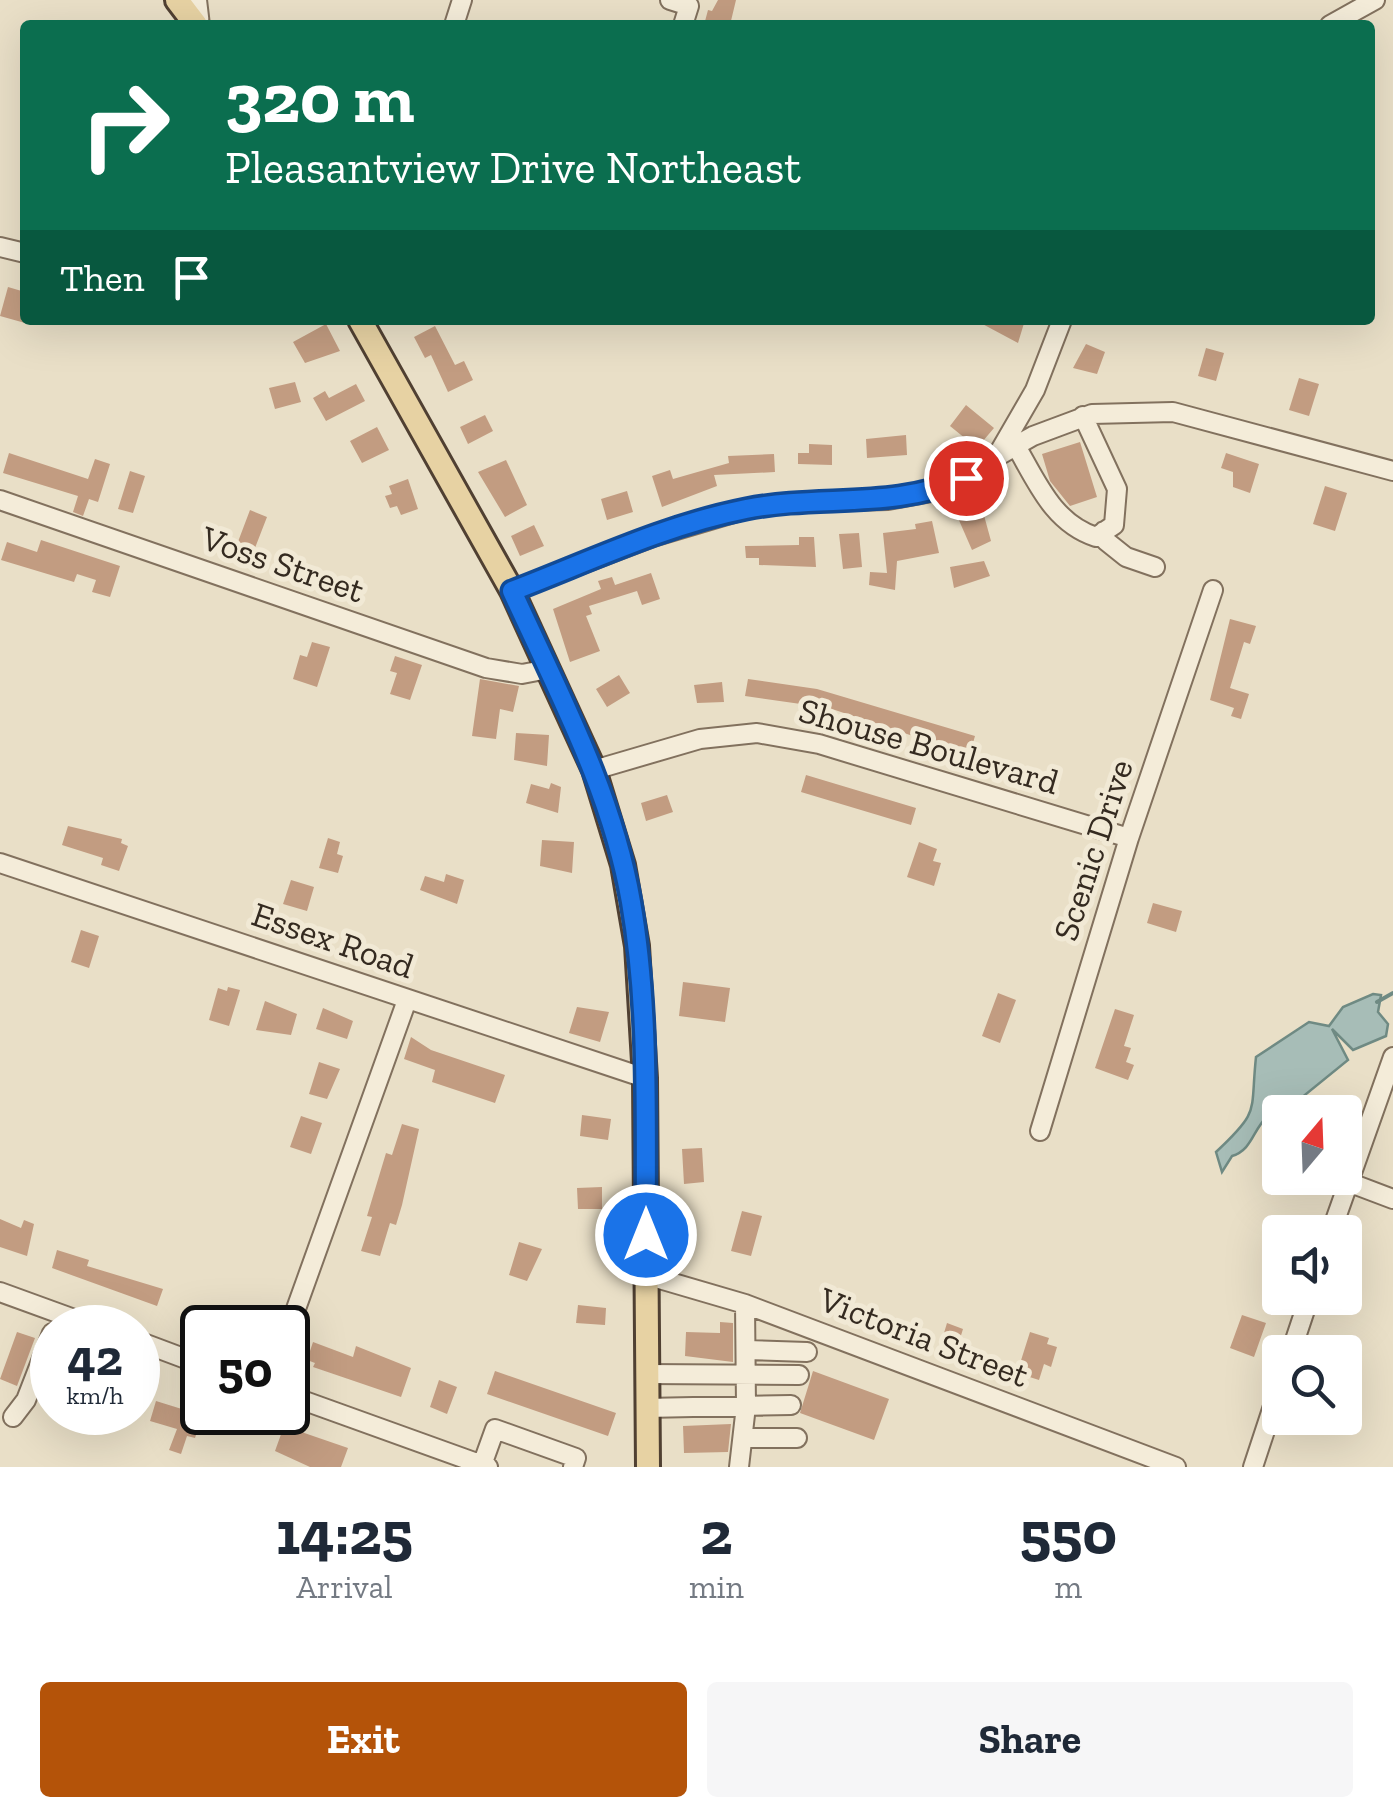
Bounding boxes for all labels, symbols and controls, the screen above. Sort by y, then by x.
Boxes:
text: 320 m [225,56,415,140]
icon: right [60,60,190,190]
text: Pleasantview Drive Northeast [225,141,801,195]
icon: arrive [164,250,219,305]
text: Then [60,255,144,301]
pin [924,436,1009,521]
icon: arrive [939,451,994,506]
street label: Voss Street [195,516,370,611]
street label: Shouse Boulevard [794,689,1064,803]
street label: Scenic Drive [1044,754,1142,946]
street label: Essex Road [246,893,420,987]
north arrow [1262,1095,1362,1195]
map controls [1262,1095,1362,1435]
position arrow [594,1183,698,1287]
button: sound [1262,1215,1362,1315]
street label: Victoria Street [813,1278,1034,1396]
speed limit sign: 50 [180,1305,310,1435]
text: 42 [67,1328,123,1388]
button: search [1262,1335,1362,1435]
text: km/h [66,1380,124,1410]
text: 14:25 [276,1497,413,1569]
text: 2 [700,1497,732,1569]
text: 550 [1020,1497,1117,1569]
text: Arrival [296,1568,393,1606]
text: min [689,1568,744,1606]
text: m [1055,1568,1082,1606]
button: Exit [40,1682,687,1797]
button: Share [707,1682,1353,1797]

